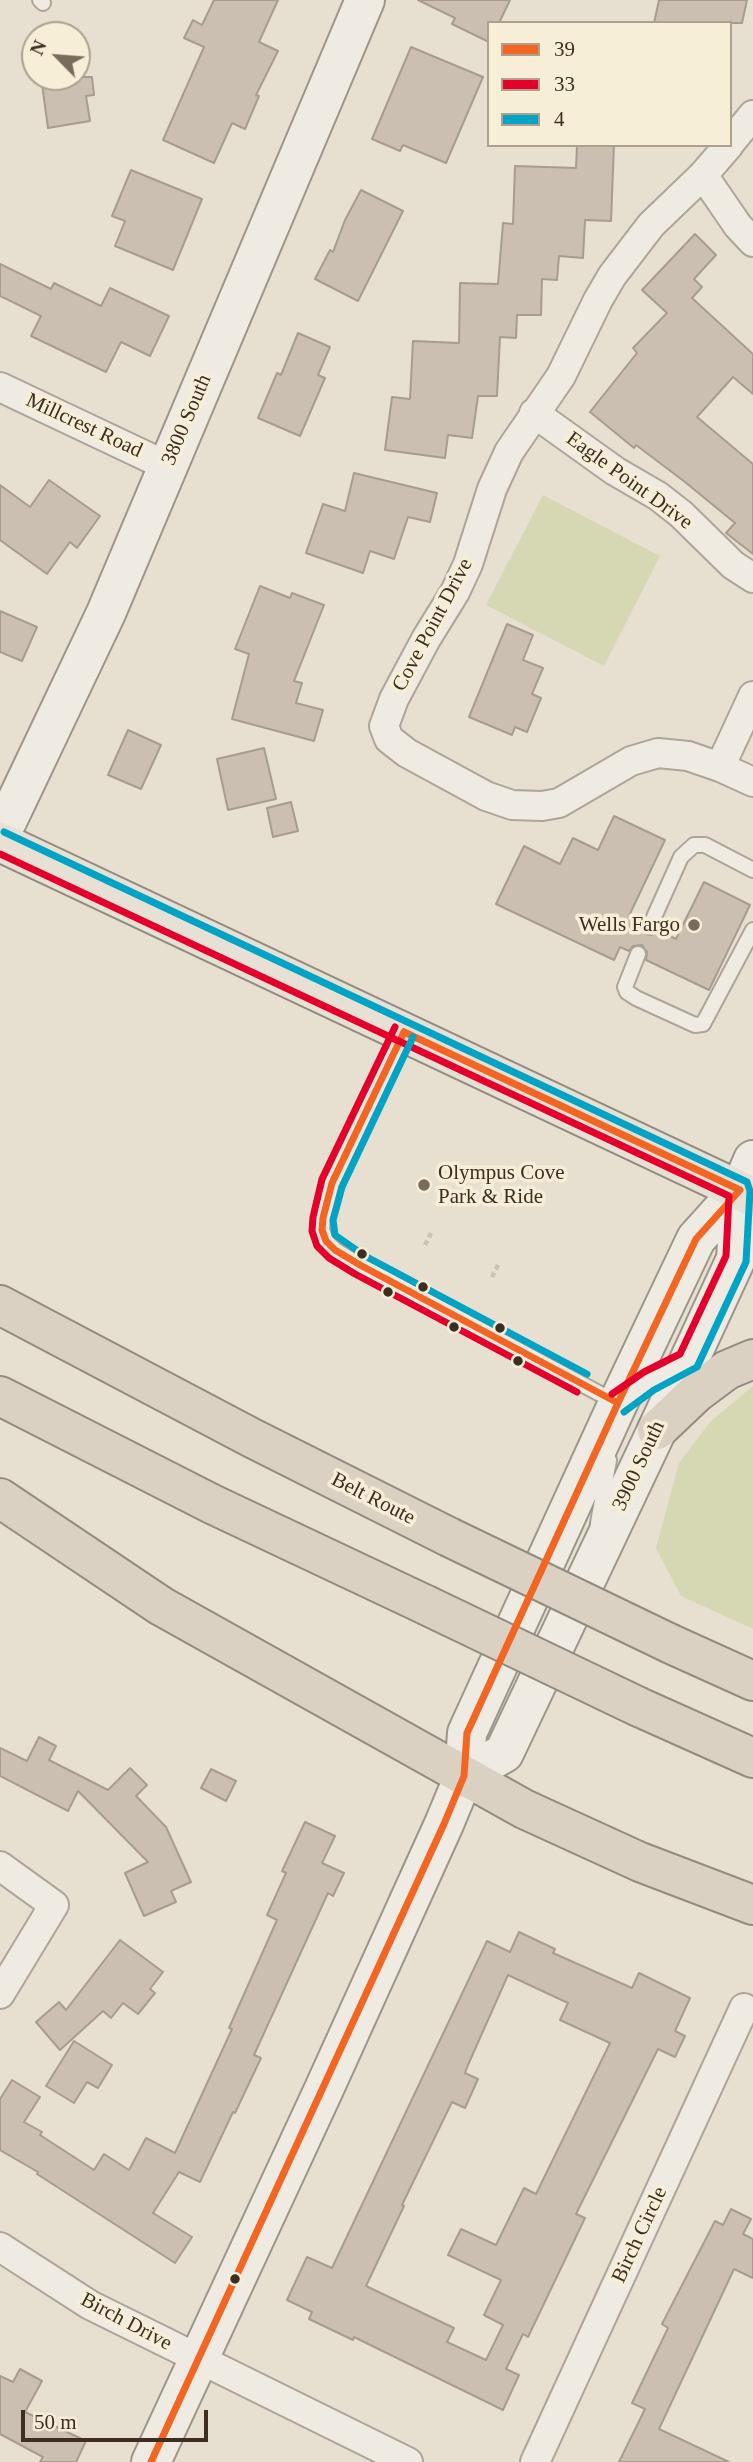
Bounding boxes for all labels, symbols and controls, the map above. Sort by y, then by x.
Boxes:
north arrow [21,21,91,91]
legend [487,21,732,147]
text: N [26,37,51,58]
text: 39 [554,37,575,61]
text: 33 [554,72,575,96]
text: 4 [554,107,565,131]
street label: 3800 South [157,371,217,469]
street label: Millcrest Road [22,388,146,464]
street label: Eagle Point Drive [561,427,697,535]
street label: Cove Point Drive [387,554,479,696]
place label: Wells Fargo [579,912,680,938]
marker: Wells Fargo [686,917,702,933]
place label: Olympus Cove Park & Ride [438,1160,565,1210]
marker: Olympus Cove Park & Ride [416,1177,432,1193]
unlabelled marker [355,1247,369,1261]
unlabelled marker [416,1280,430,1294]
unlabelled marker [381,1285,395,1299]
unlabelled marker [447,1320,461,1334]
unlabelled marker [493,1321,507,1335]
unlabelled marker [511,1354,525,1368]
street label: 3900 South [607,1417,671,1515]
street label: Belt Route [327,1467,419,1531]
street label: Birch Circle [607,2183,673,2287]
unlabelled marker [228,2272,242,2286]
street label: Birch Drive [76,2287,176,2357]
scale bar [24,2396,212,2440]
text: 50 m [34,2410,77,2434]

